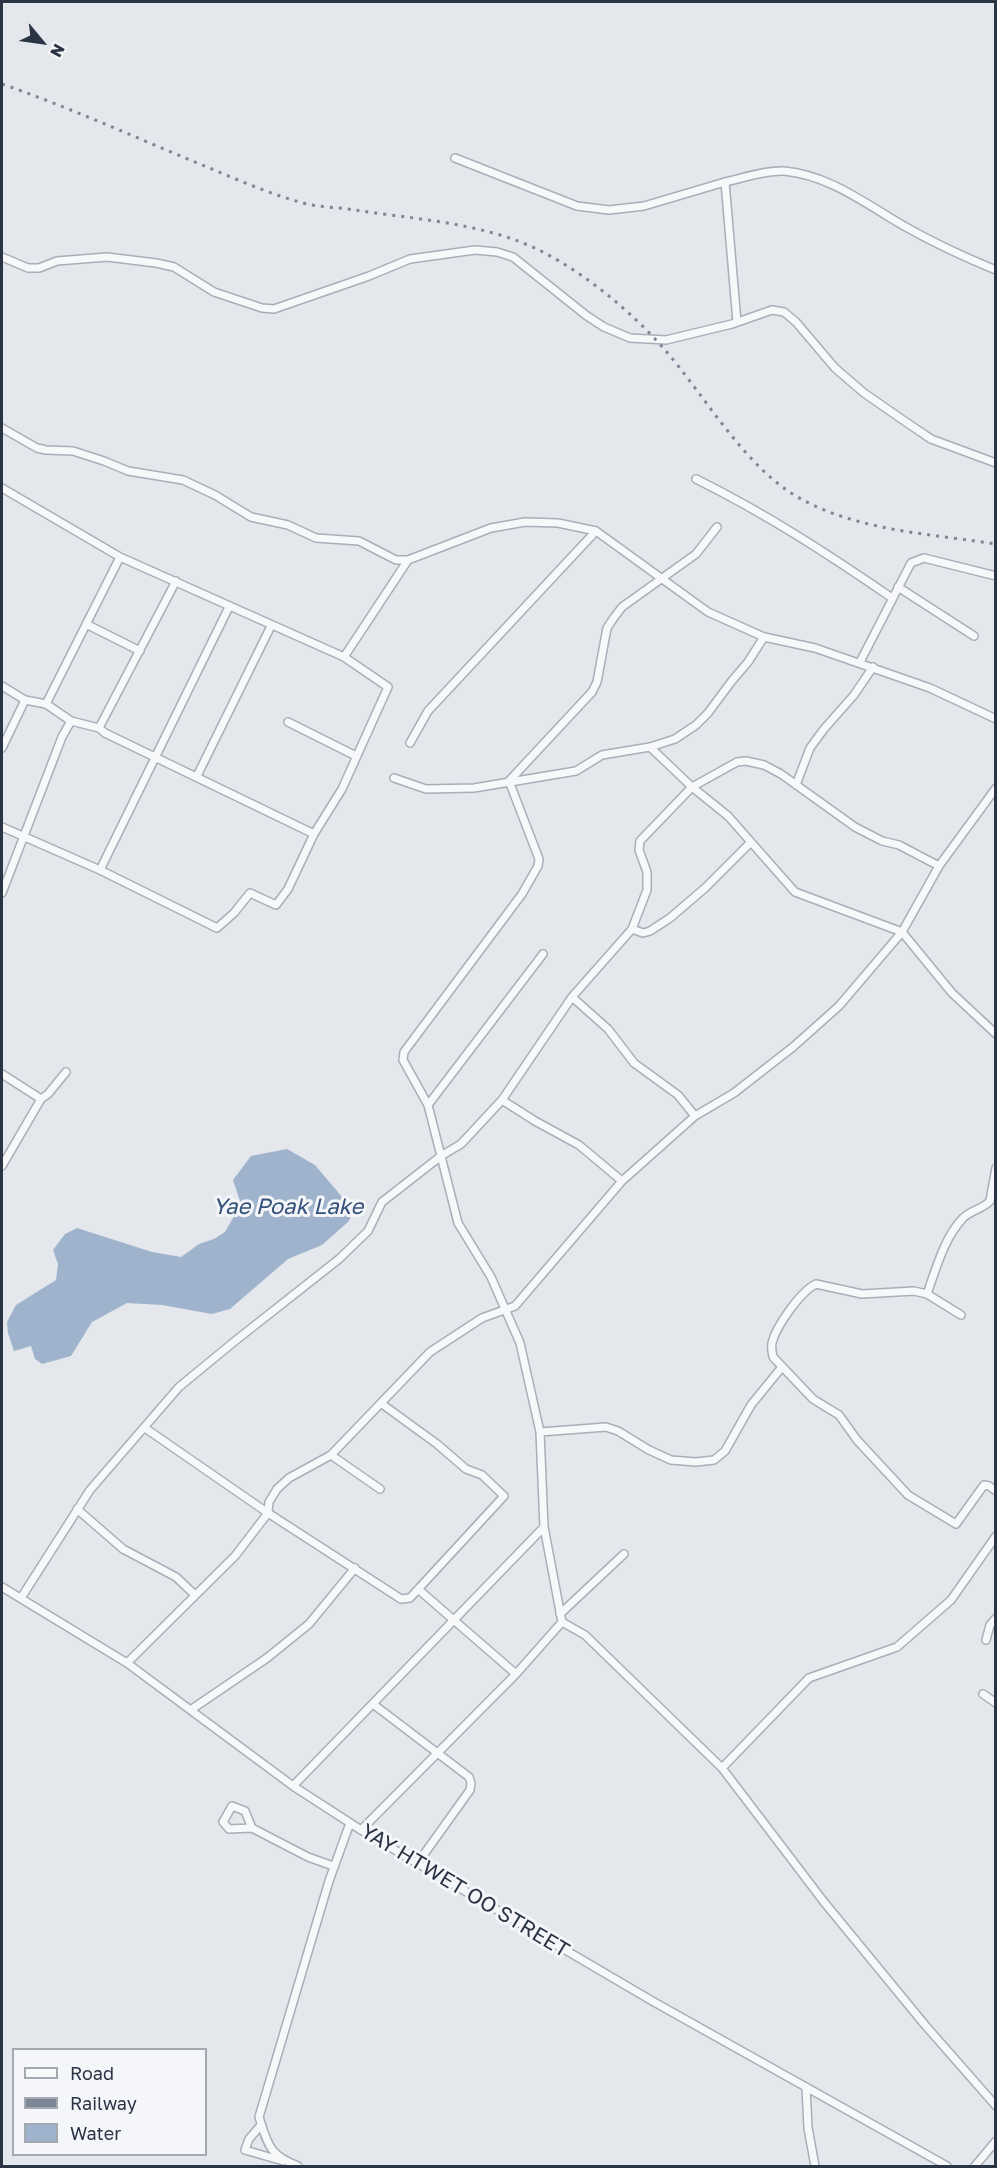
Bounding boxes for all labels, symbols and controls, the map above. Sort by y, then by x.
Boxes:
north arrow [12,12,72,72]
text: N [46,41,69,61]
water label: Yae Poak Lake [213,1194,363,1220]
street label: YAY HTWET OO STREET [356,1819,574,1963]
legend [12,2048,207,2156]
text: Road [70,2062,114,2084]
text: Railway [70,2092,137,2114]
text: Water [70,2122,121,2144]

